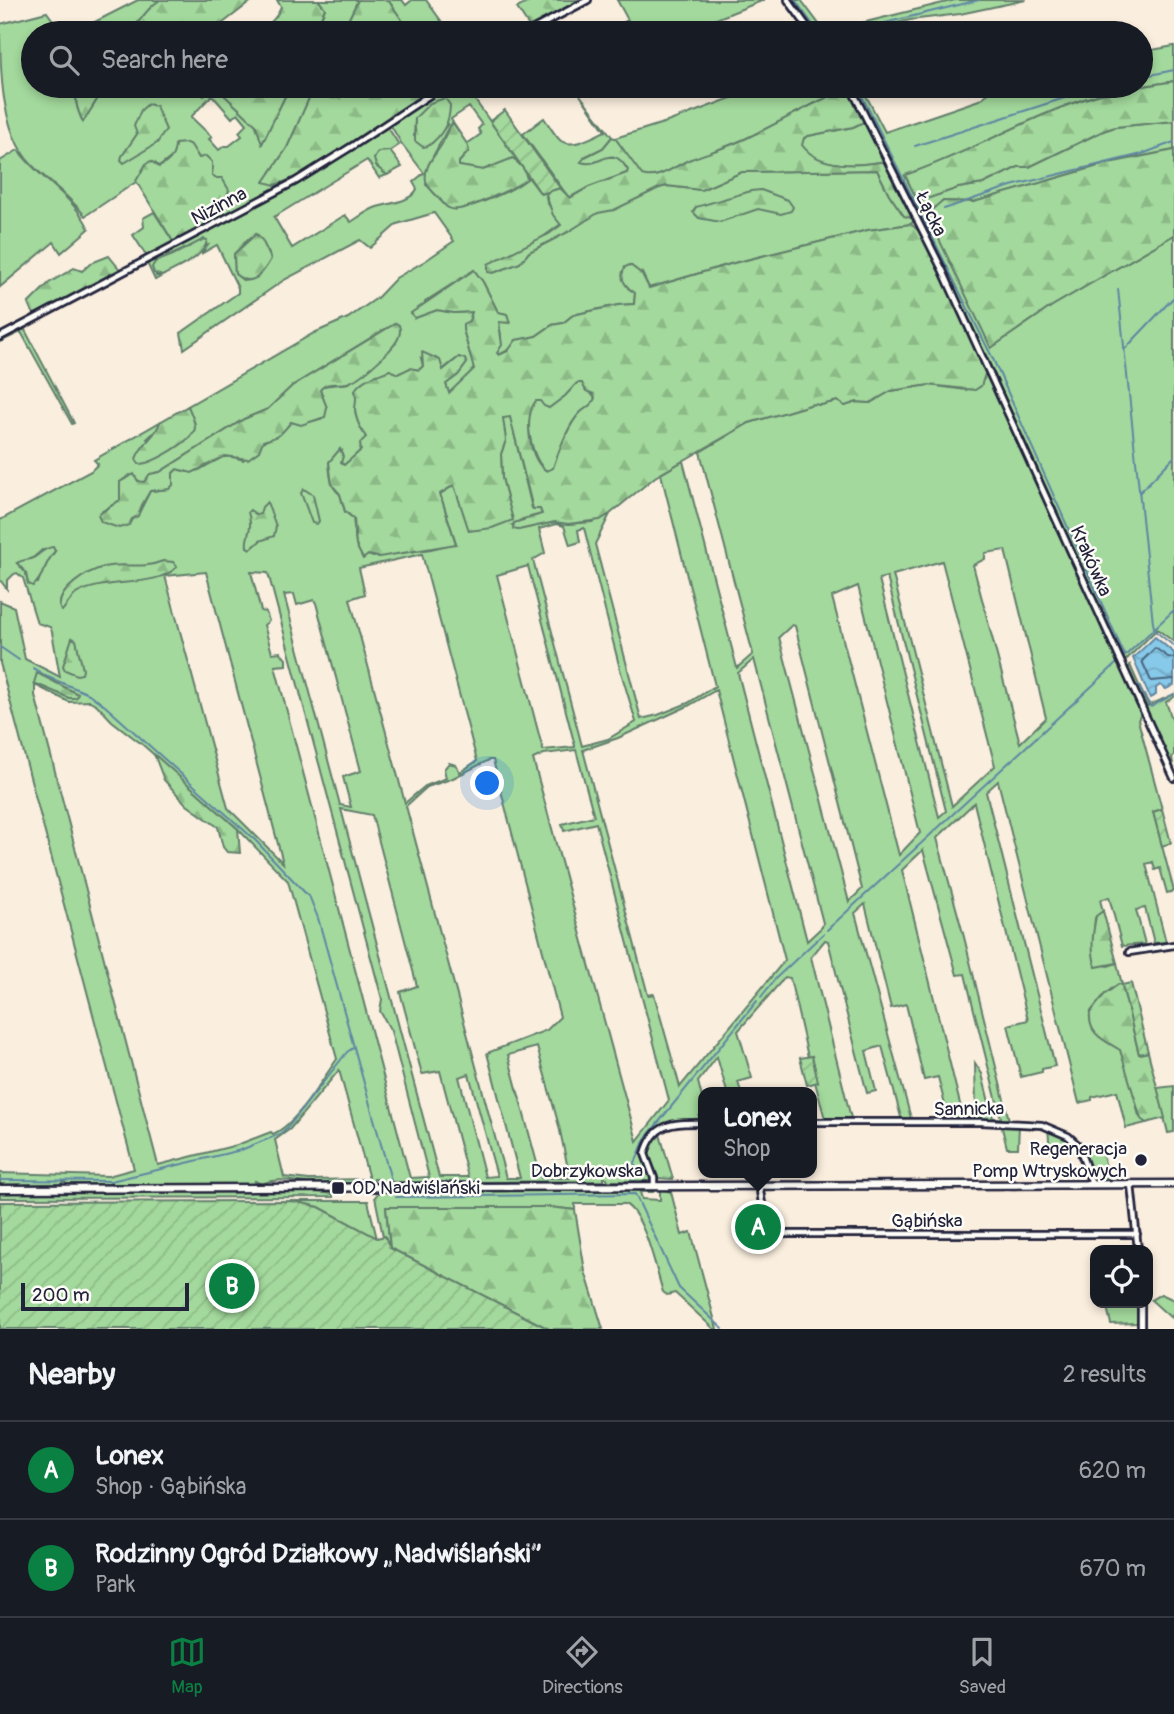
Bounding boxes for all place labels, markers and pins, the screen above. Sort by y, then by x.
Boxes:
place label: Regeneracja Pomp Wtryskowych [972,1137,1127,1183]
marker: Regeneracja Pomp Wtryskowych [1133,1152,1149,1168]
place label: OD Nadwiślański [352,1176,480,1200]
marker: OD Nadwiślański [330,1180,346,1196]
pin: A [735,1201,781,1253]
pin: B [209,1260,255,1312]

